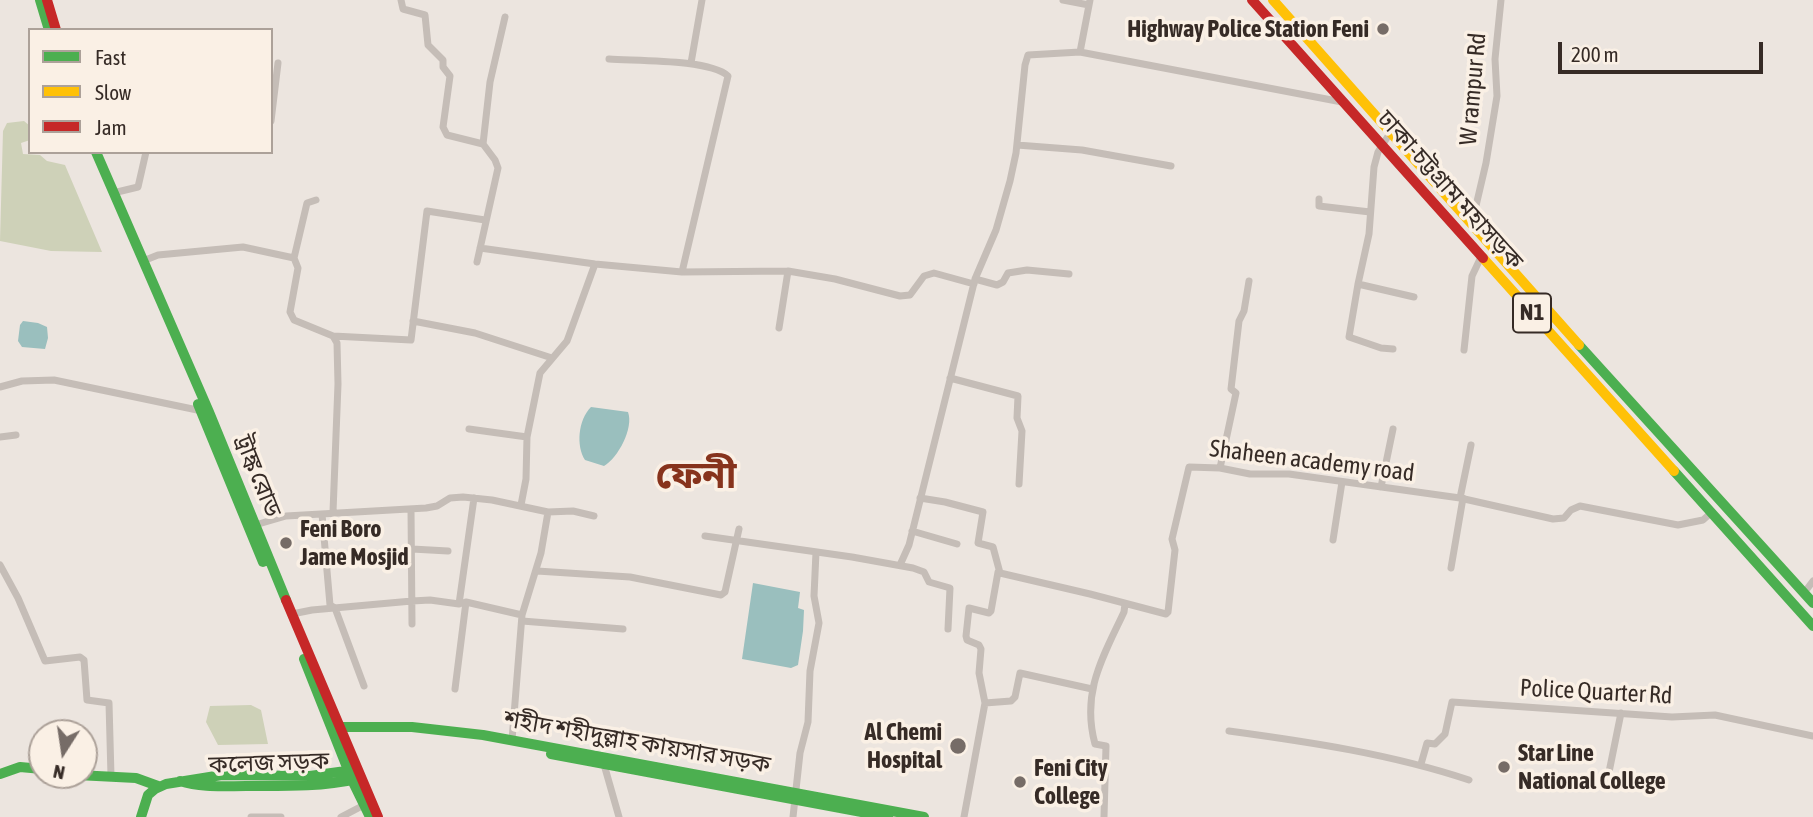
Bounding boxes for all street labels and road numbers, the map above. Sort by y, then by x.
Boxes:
street label: W rampur Rd [1454,32,1492,146]
street label: ঢাকা-চট্টগ্রাম মহাসড়ক [1371,105,1529,275]
road number: N1 [1513,294,1551,332]
street label: ট্রাঙ্ক রোড [229,431,287,521]
street label: Shaheen academy road [1208,434,1416,488]
street label: Police Quarter Rd [1519,674,1673,710]
street label: শহীদ শহীদুল্লাহ কায়সার সড়ক [501,704,773,780]
street label: কলেজ সড়ক [208,746,330,780]

